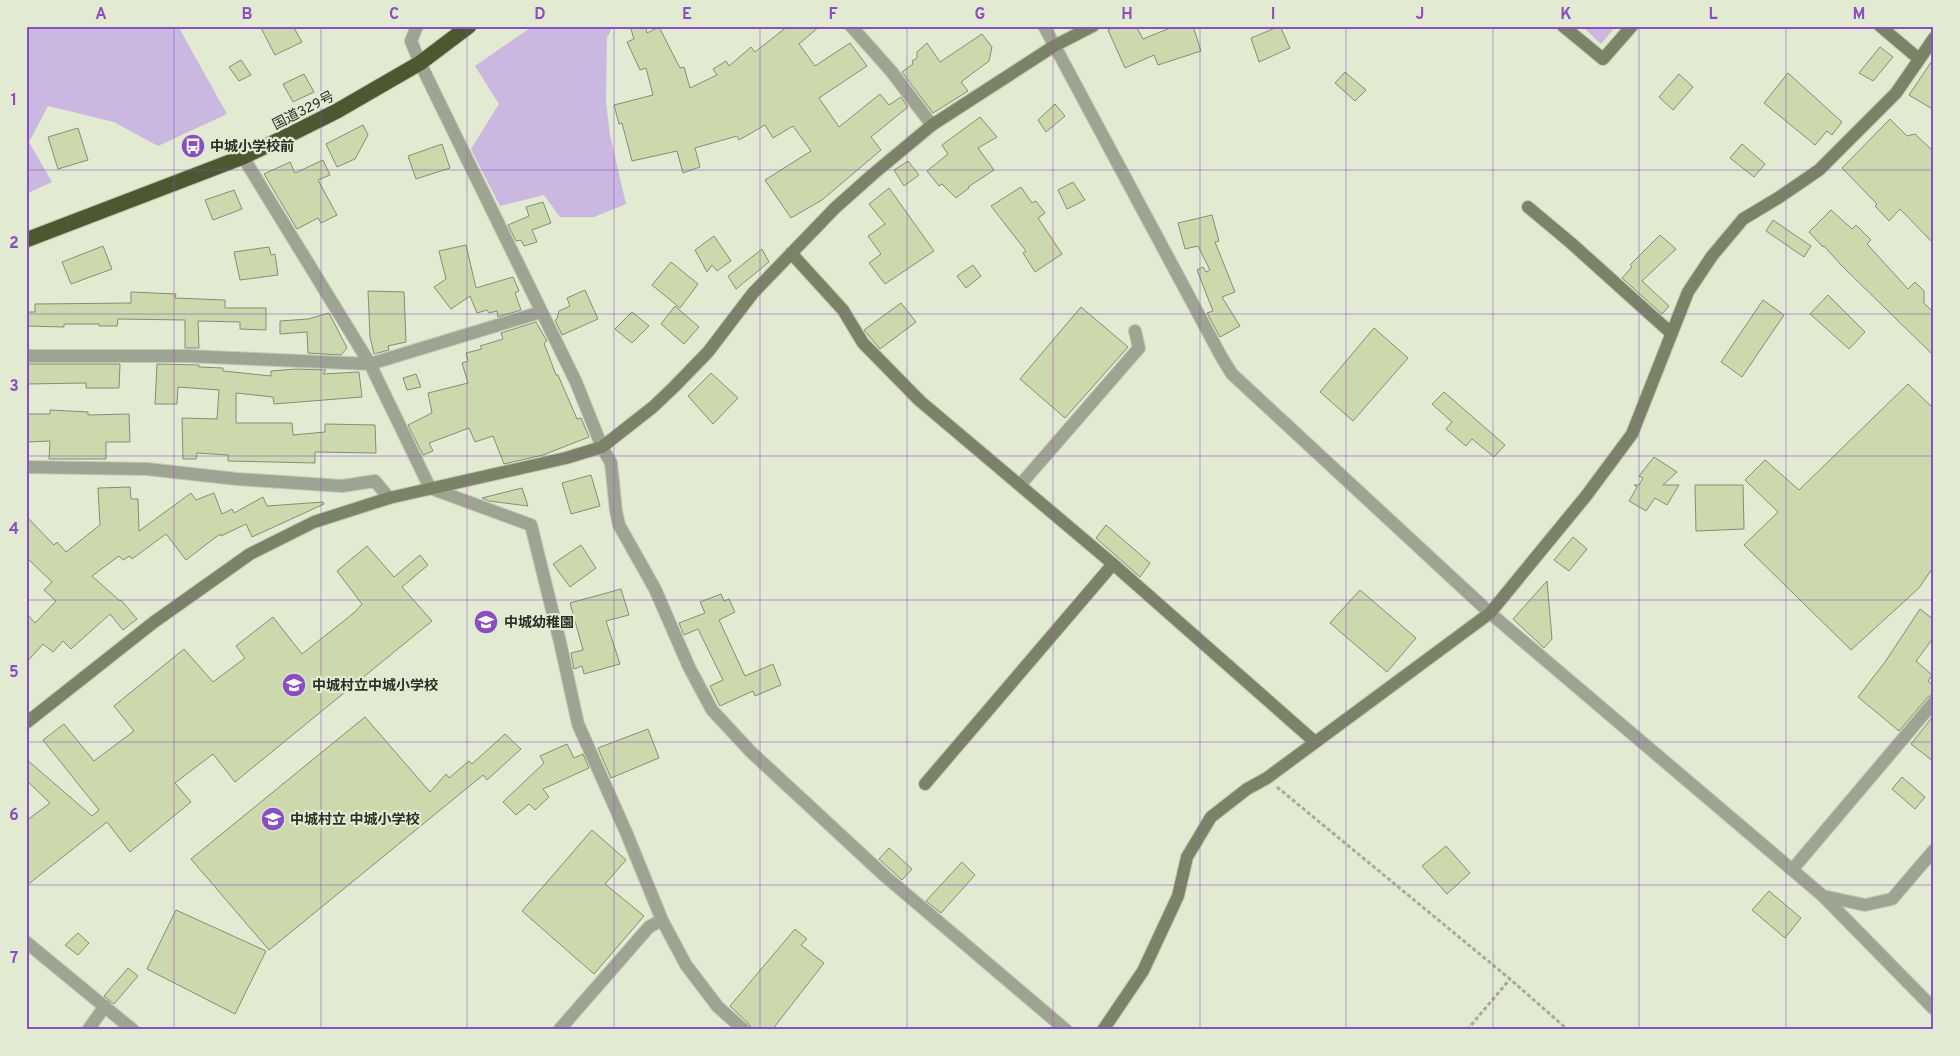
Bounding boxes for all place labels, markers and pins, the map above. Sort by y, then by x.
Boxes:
bus stop icon: 中城小学校前 [180,133,206,159]
place label: 中城小学校前 [210,138,294,156]
school or university icon: 中城幼稚園 [473,609,499,635]
place label: 中城幼稚園 [504,614,574,632]
school or university icon: 中城村立中城小学校 [281,672,307,698]
place label: 中城村立中城小学校 [312,677,438,695]
school or university icon: 中城村立 中城小学校 [260,806,286,832]
place label: 中城村立 中城小学校 [290,811,420,829]

